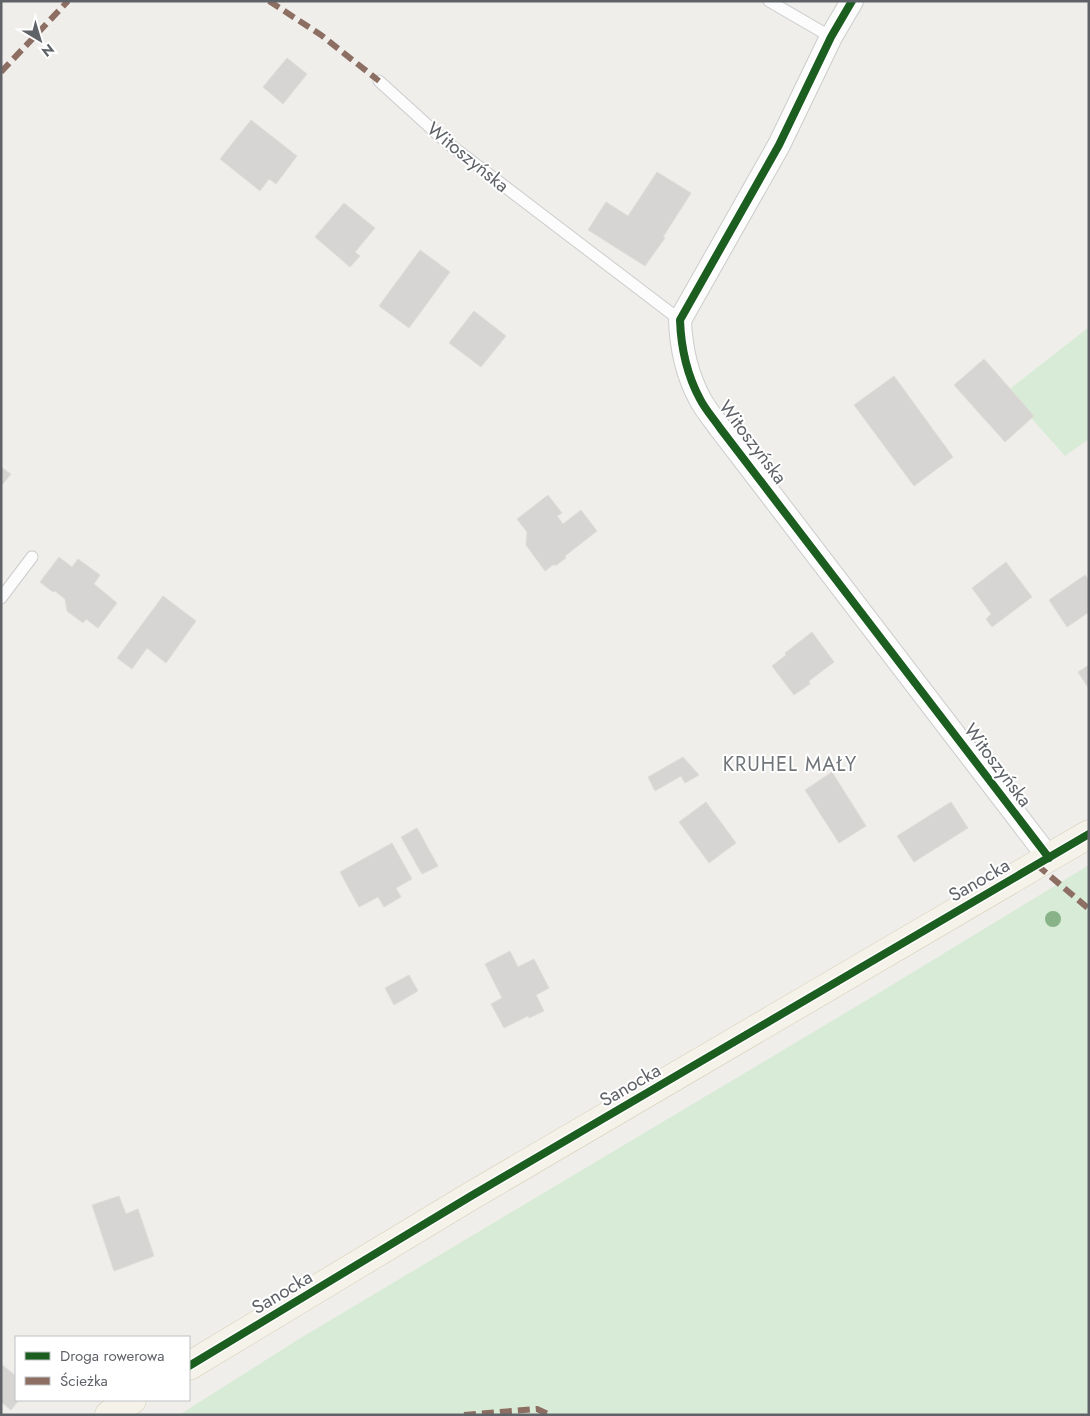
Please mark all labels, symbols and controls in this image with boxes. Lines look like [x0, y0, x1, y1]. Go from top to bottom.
north arrow [15, 15, 65, 65]
text: N [37, 39, 59, 62]
street label: Witoszyńska [421, 115, 515, 199]
street label: Witoszyńska [712, 394, 794, 490]
street label: Witoszyńska [957, 717, 1039, 813]
district label: KRUHEL MAŁY [723, 750, 857, 779]
street label: Sanocka [943, 852, 1015, 908]
street label: Sanocka [594, 1057, 666, 1113]
street label: Sanocka [247, 1263, 317, 1321]
legend [15, 1336, 190, 1401]
text: Droga rowerowa [60, 1345, 164, 1367]
text: Ścieżka [60, 1370, 108, 1392]

